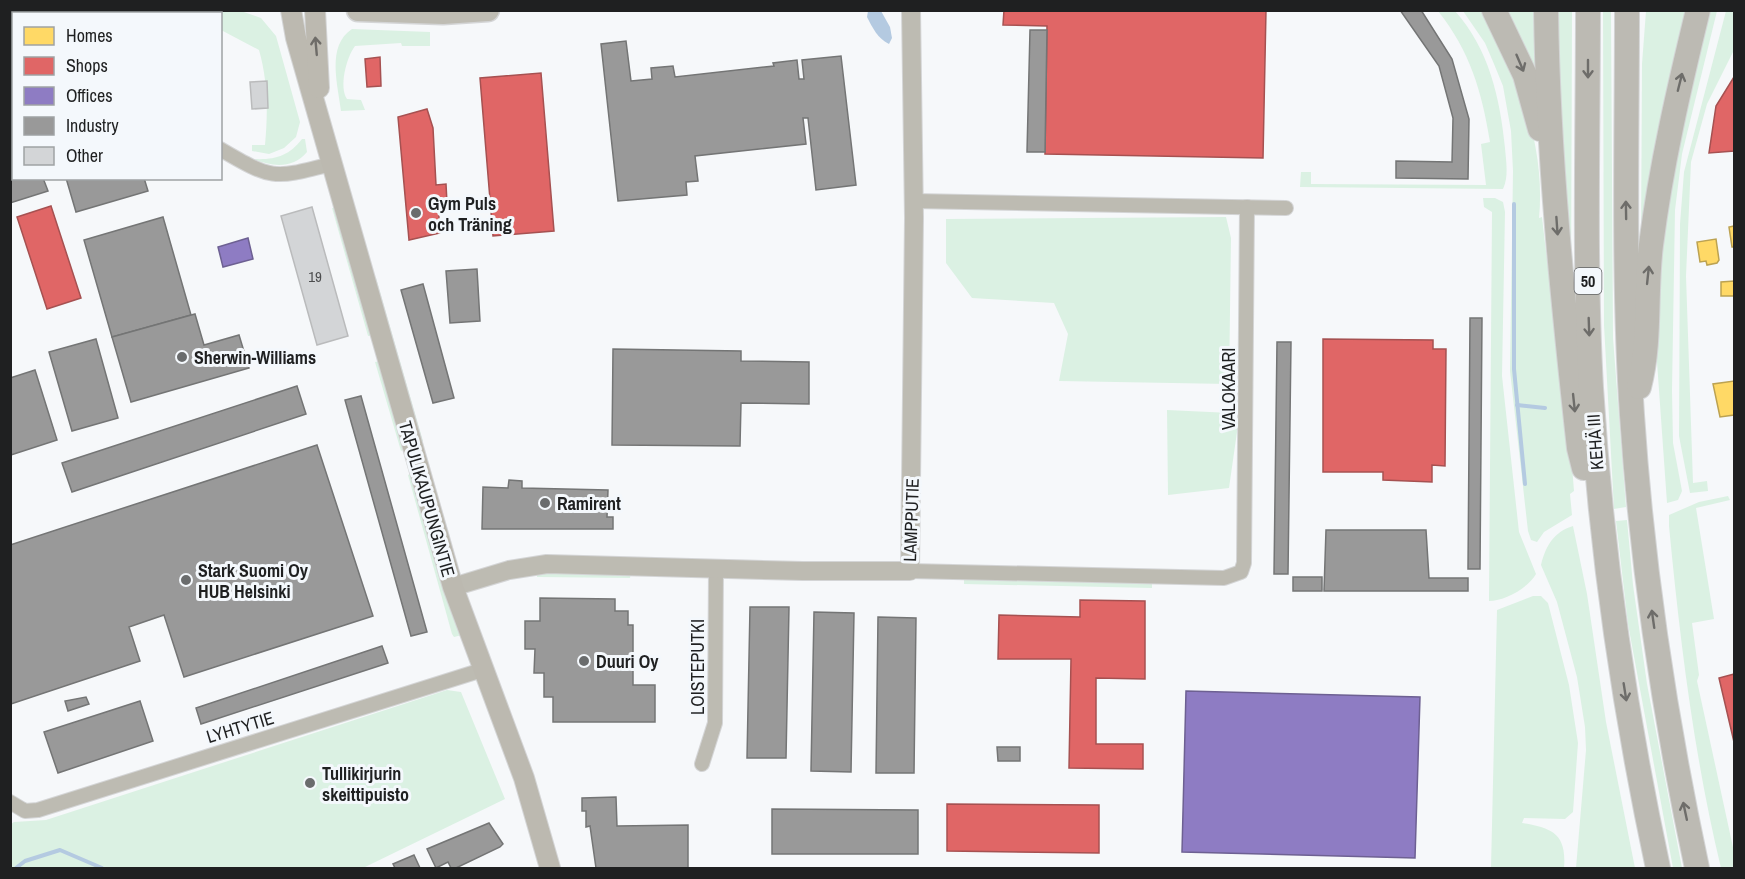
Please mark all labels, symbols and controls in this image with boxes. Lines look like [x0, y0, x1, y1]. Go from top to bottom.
legend [12, 12, 222, 180]
text: Homes [66, 23, 113, 48]
one-way arrow [310, 36, 321, 56]
text: Shops [66, 53, 108, 78]
one-way arrow [1515, 53, 1526, 72]
one-way arrow [1582, 58, 1594, 78]
one-way arrow [1675, 73, 1687, 92]
text: Offices [66, 83, 113, 108]
text: Industry [66, 113, 119, 138]
text: Other [66, 143, 103, 168]
place label: Gym Puls och Träning [428, 191, 512, 237]
one-way arrow [1621, 200, 1632, 220]
marker: Gym Puls och Träning [409, 206, 423, 220]
one-way arrow [1551, 216, 1562, 236]
one-way arrow [1643, 265, 1654, 285]
house number: 19 [308, 266, 322, 287]
road number: 50 [1574, 268, 1602, 294]
one-way arrow [1583, 316, 1594, 336]
place label: Sherwin-Williams [194, 345, 316, 370]
street label: VALOKAARI [1216, 348, 1241, 430]
marker: Sherwin-Williams [175, 350, 189, 364]
one-way arrow [1569, 392, 1580, 412]
street label: KEHÄ III [1581, 413, 1609, 471]
street label: TAPULIKAUPUNGINTIE [393, 418, 461, 580]
street label: LAMPPUTIE [897, 478, 925, 562]
place label: Ramirent [557, 491, 621, 516]
marker: Ramirent [538, 496, 552, 510]
place label: Stark Suomi Oy HUB Helsinki [198, 558, 309, 604]
marker: Stark Suomi Oy HUB Helsinki [179, 573, 193, 587]
one-way arrow [1647, 610, 1658, 629]
street label: LOISTEPUTKI [685, 619, 710, 715]
place label: Duuri Oy [596, 649, 659, 674]
marker: Duuri Oy [577, 654, 591, 668]
one-way arrow [1619, 682, 1630, 701]
street label: LYHTYTIE [203, 705, 277, 749]
place label: Tullikirjurin skeittipuisto [322, 761, 409, 807]
marker: Tullikirjurin skeittipuisto [303, 776, 317, 790]
one-way arrow [1679, 802, 1690, 822]

